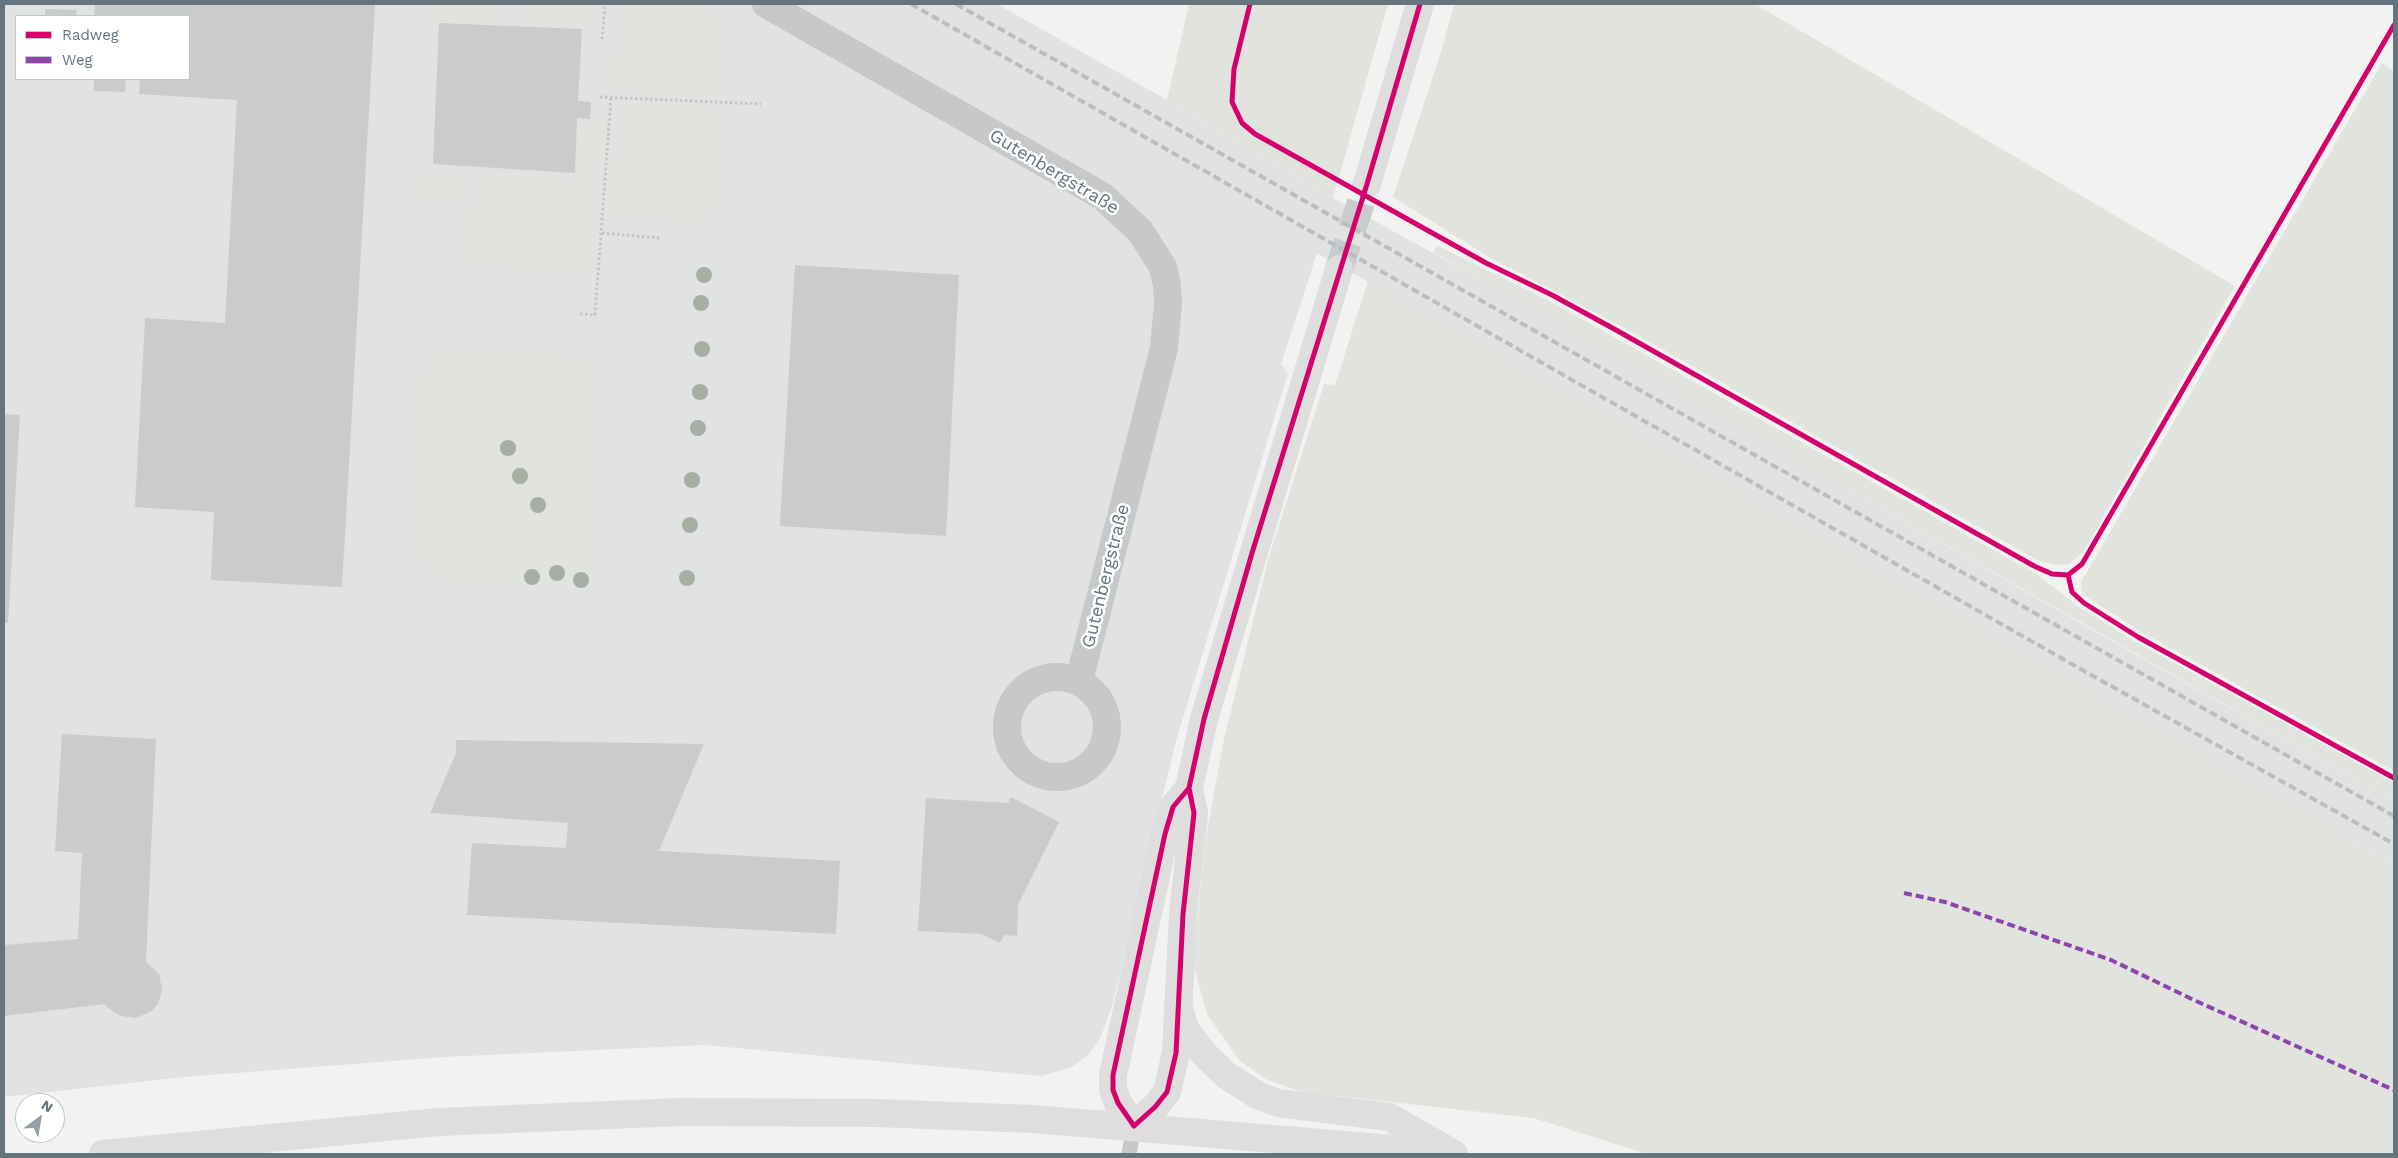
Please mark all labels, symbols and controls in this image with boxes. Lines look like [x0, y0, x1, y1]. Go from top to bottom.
legend [15, 15, 190, 80]
text: Radweg [62, 26, 119, 44]
text: Weg [62, 51, 93, 69]
street label: Gutenbergstraße [985, 125, 1123, 219]
street label: Gutenbergstraße [1078, 502, 1134, 650]
north arrow [15, 1093, 65, 1143]
text: N [39, 1097, 56, 1116]

